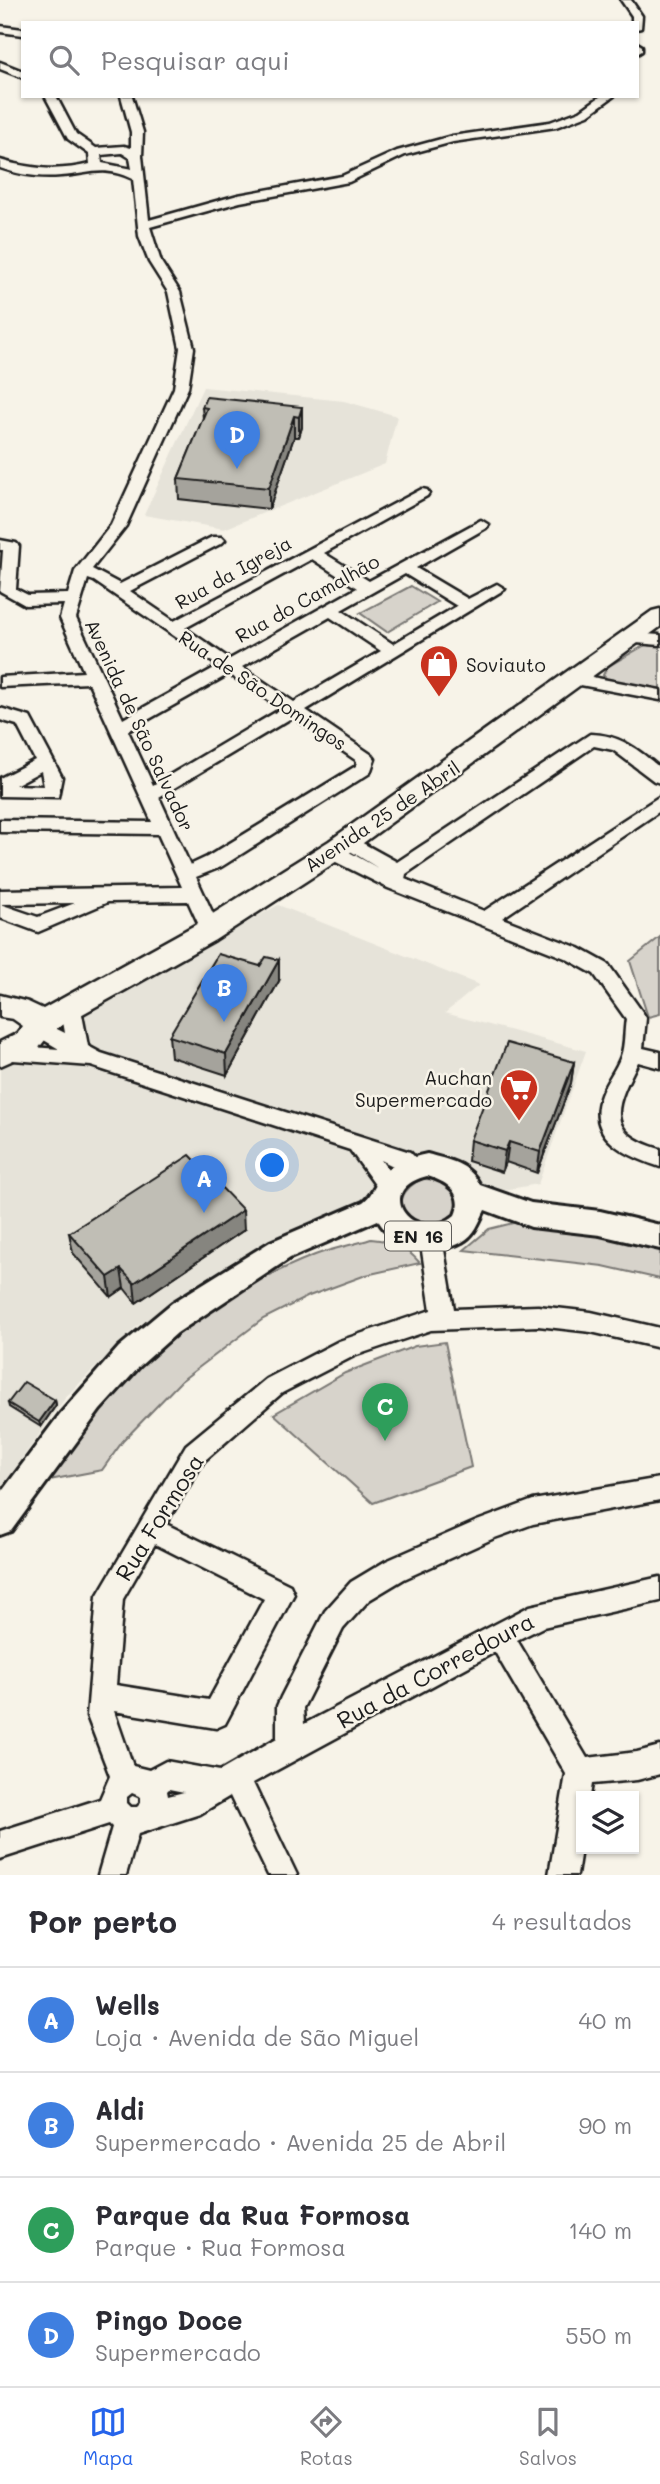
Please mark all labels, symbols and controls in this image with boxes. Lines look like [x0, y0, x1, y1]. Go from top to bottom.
search box [21, 21, 639, 98]
icon: search [45, 41, 83, 79]
text: Pesquisar aqui [101, 43, 290, 77]
pin: D [214, 411, 260, 469]
street label: Rua da Igreja [170, 530, 296, 614]
street label: Rua do Camalhão [231, 548, 383, 648]
street label: Avenida de São Salvador [80, 615, 200, 835]
street label: Rua de São Domingos [174, 624, 352, 756]
shop icon: Soviauto [418, 643, 460, 698]
place label: Soviauto [466, 652, 546, 677]
street label: Avenida 25 de Abril [299, 755, 465, 877]
pin: B [201, 964, 247, 1022]
place label: Auchan Supermercado [355, 1065, 492, 1112]
supermarket icon: Auchan Supermercado [498, 1067, 540, 1122]
your location [255, 1148, 289, 1182]
pin: A [181, 1155, 227, 1213]
road number: EN 16 [385, 1222, 451, 1251]
pin: C [362, 1383, 408, 1441]
street label: Rua Formosa [108, 1448, 210, 1586]
street label: Rua da Corredoura [331, 1605, 539, 1735]
map controls [576, 1791, 639, 1854]
button: layers [576, 1791, 639, 1854]
text: Por perto [28, 1901, 177, 1941]
text: 4 resultados [492, 1906, 632, 1936]
text: Wells [95, 1988, 160, 2022]
text: A [43, 2005, 59, 2035]
text: 40 m [579, 2005, 632, 2035]
text: Loja · Avenida de São Miguel [95, 2022, 419, 2052]
text: Aldi [95, 2093, 145, 2127]
text: B [43, 2110, 59, 2140]
text: 90 m [579, 2110, 632, 2140]
text: Supermercado · Avenida 25 de Abril [95, 2127, 506, 2157]
text: Parque da Rua Formosa [95, 2198, 410, 2232]
text: C [42, 2215, 60, 2245]
text: 140 m [568, 2215, 632, 2245]
text: Parque · Rua Formosa [95, 2232, 346, 2262]
text: Pingo Doce [95, 2303, 243, 2337]
text: D [43, 2320, 59, 2350]
text: 550 m [565, 2320, 632, 2350]
text: Supermercado [95, 2337, 261, 2367]
tab: Mapa [83, 2403, 134, 2470]
tab: Rotas [300, 2403, 353, 2470]
tab: Salvos [519, 2403, 577, 2470]

